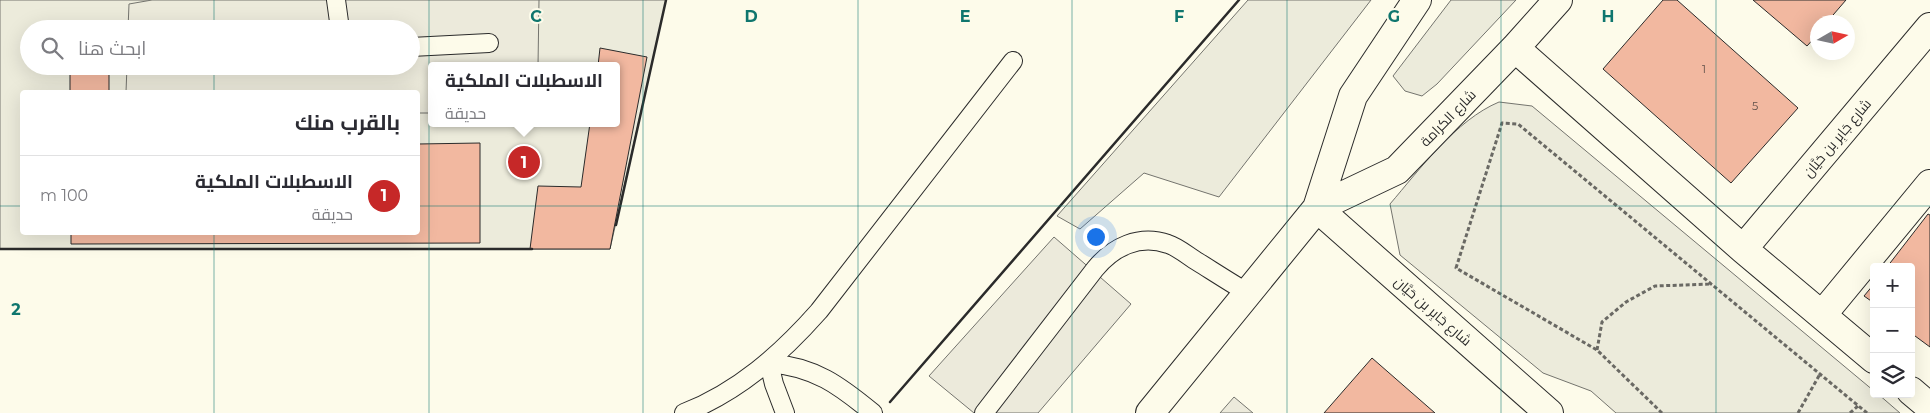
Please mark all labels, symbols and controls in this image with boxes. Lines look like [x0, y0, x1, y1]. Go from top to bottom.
text: C [530, 7, 542, 26]
text: D [744, 7, 758, 26]
text: E [960, 7, 970, 26]
text: F [1174, 7, 1184, 26]
text: G [1388, 7, 1400, 26]
text: H [1602, 7, 1614, 26]
north arrow [1810, 15, 1855, 60]
search box [20, 20, 420, 75]
icon: search [38, 34, 66, 62]
text: ابحث هنا [78, 37, 146, 60]
popup [428, 62, 620, 127]
house number: 1 [1702, 62, 1706, 76]
text: الاسطبلات الملكية [445, 69, 603, 92]
street label: شارع الكرامة [1416, 86, 1480, 150]
street label: شارع جَابِر بن حَيَّان [1799, 95, 1875, 181]
house number: 5 [1752, 99, 1758, 113]
text: حديقة [445, 104, 486, 123]
text: بالقرب منك [295, 110, 400, 135]
pin: 1 [508, 143, 540, 181]
text: الاسطبلات الملكية [195, 170, 353, 193]
text: 100 m [40, 186, 88, 205]
text: 1 [381, 186, 387, 205]
text: حديقة [312, 205, 353, 224]
your location [1083, 224, 1109, 250]
map controls [1870, 263, 1915, 398]
button: + [1870, 263, 1915, 308]
street label: شارع جَابِر بن حَيَّان [1391, 272, 1475, 350]
text: 2 [11, 300, 21, 319]
button: − [1870, 308, 1915, 353]
button: layers [1870, 353, 1915, 398]

